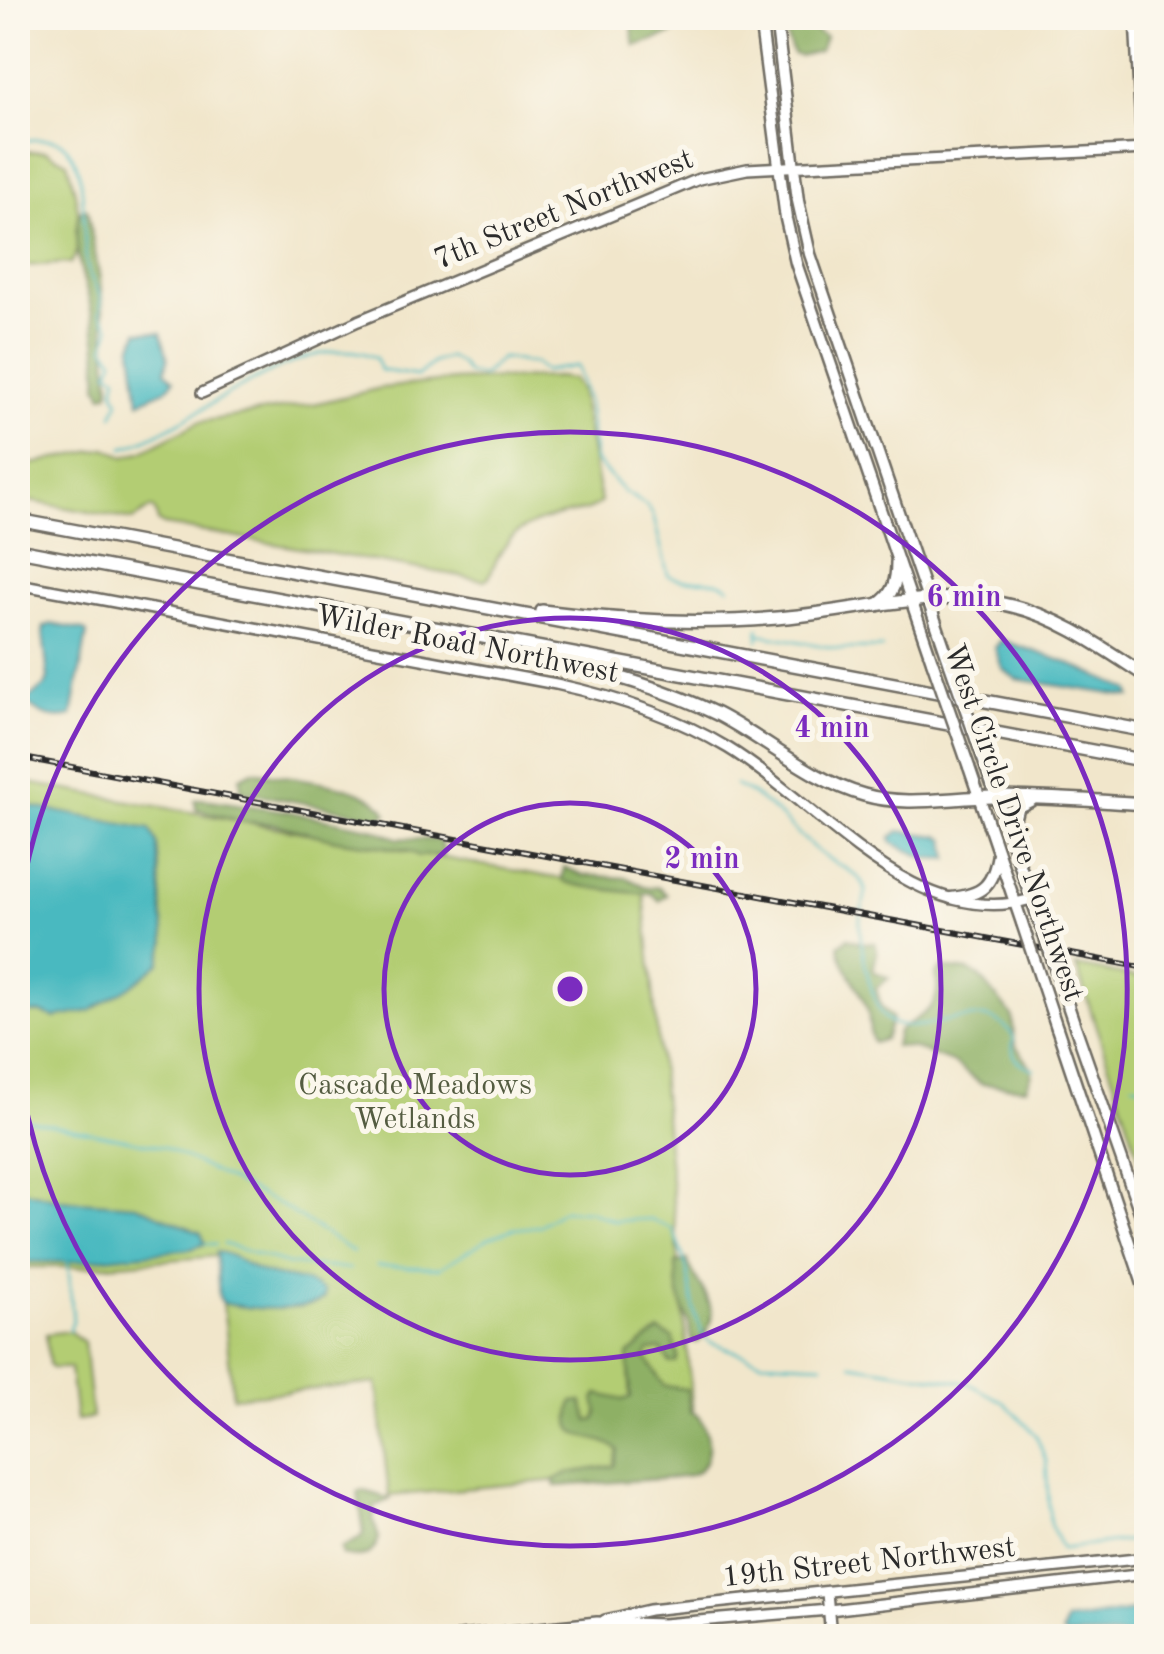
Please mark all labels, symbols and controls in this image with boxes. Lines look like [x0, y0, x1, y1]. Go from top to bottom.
street label: 7th Street Northwest [430, 144, 698, 276]
text: 6 min [926, 583, 1002, 613]
street label: Wilder Road Northwest [313, 601, 621, 689]
street label: West Circle Drive Northwest [938, 641, 1088, 1005]
text: 4 min [794, 714, 870, 744]
text: 2 min [664, 845, 740, 875]
centre of rings [552, 971, 588, 1007]
park label: Cascade Meadows Wetlands [298, 1071, 532, 1135]
street label: 19th Street Northwest [721, 1533, 1017, 1593]

